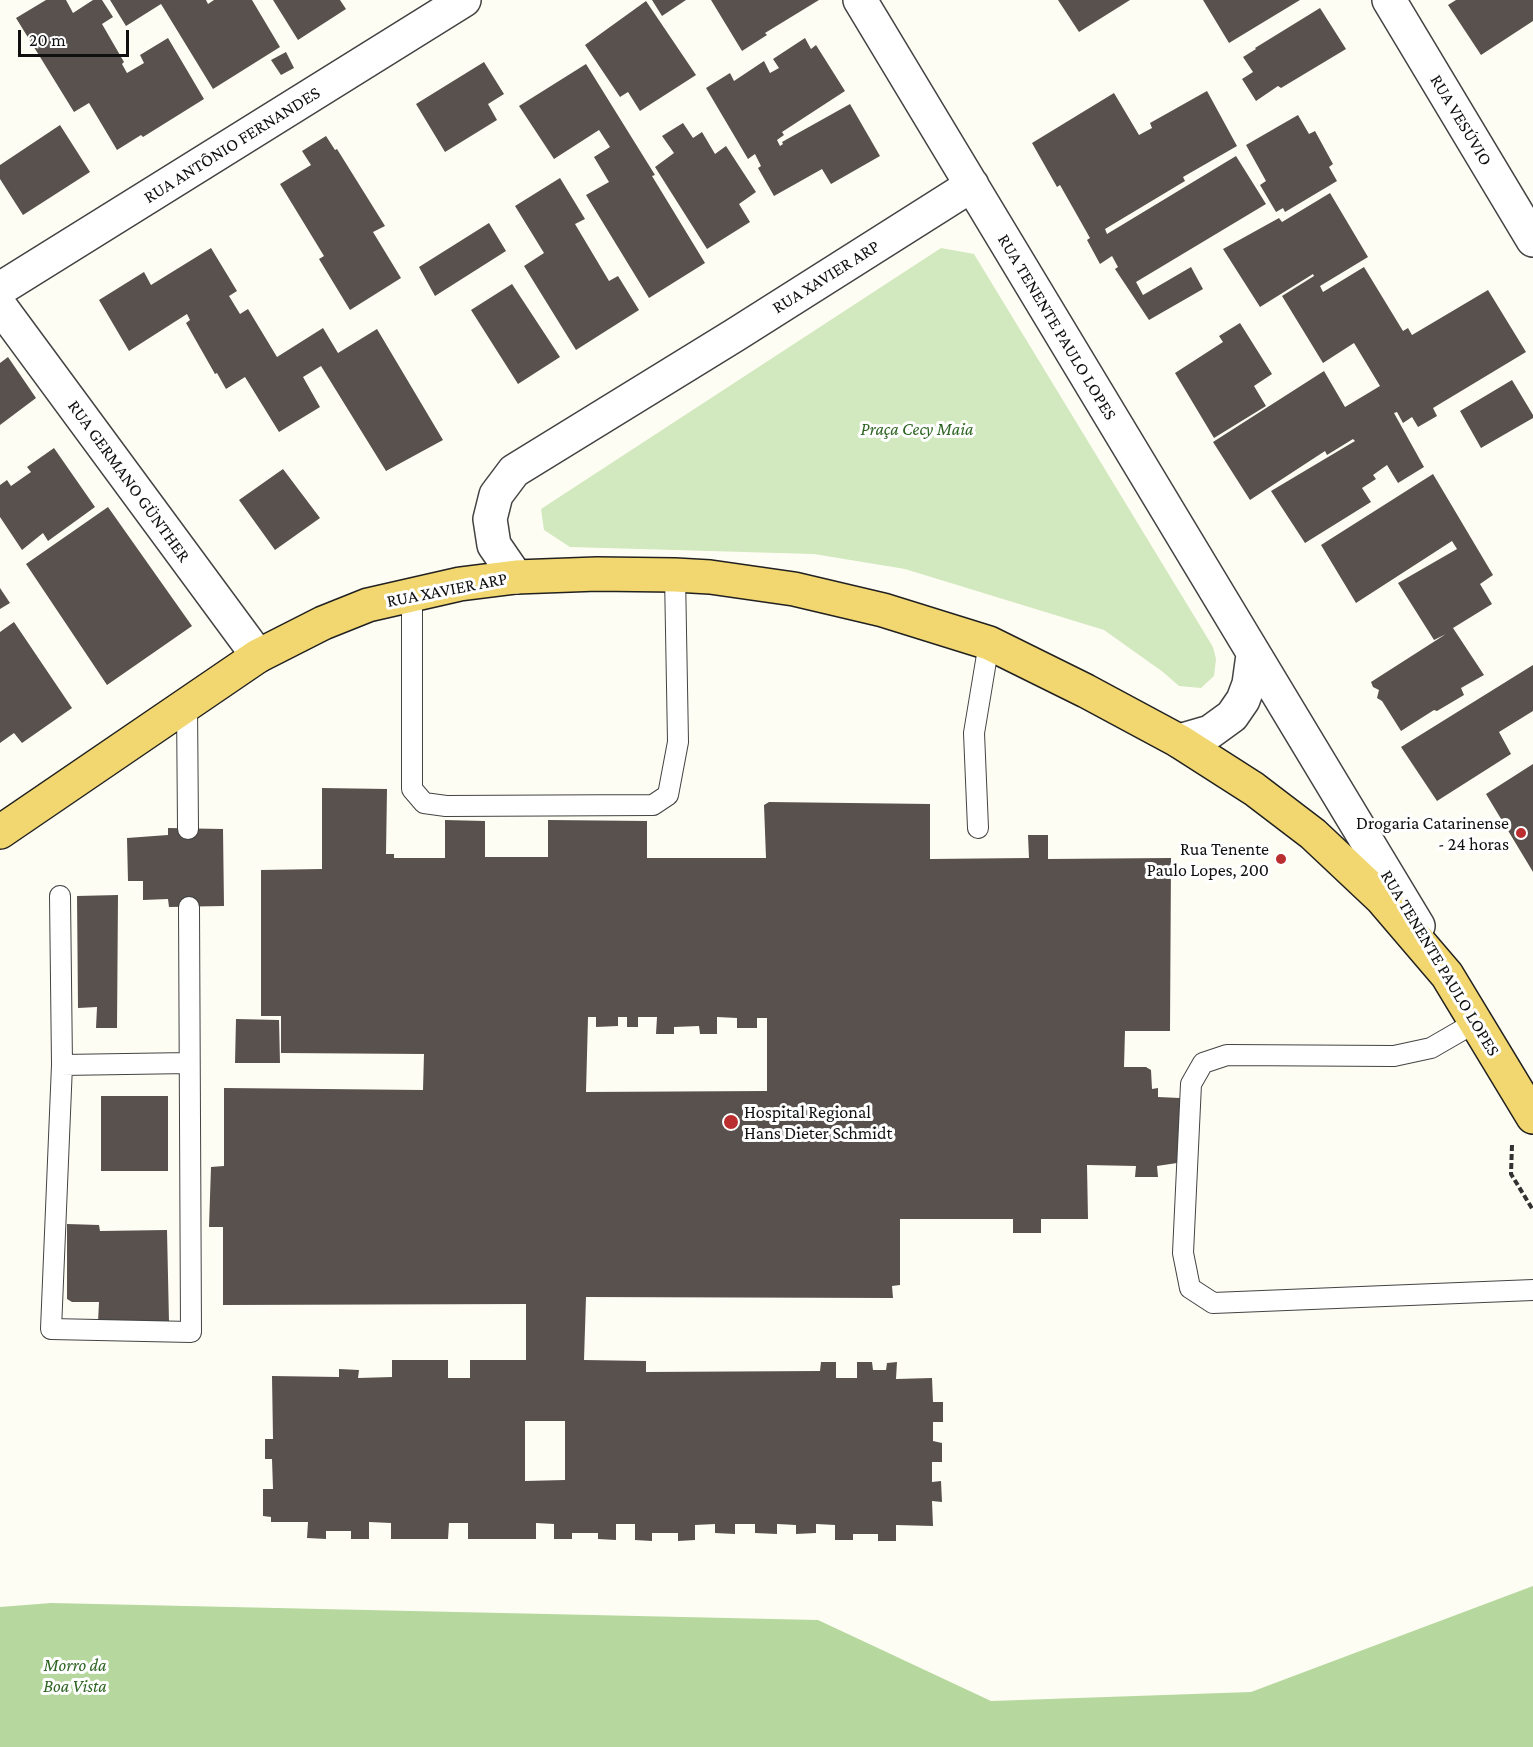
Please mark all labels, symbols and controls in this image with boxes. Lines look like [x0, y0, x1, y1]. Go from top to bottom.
scale bar [21, 18, 132, 56]
text: 20 m [29, 30, 66, 50]
street label: RUA VESÚVIO [1425, 70, 1497, 170]
street label: RUA ANTÔNIO FERNANDES [140, 82, 324, 208]
street label: RUA TENENTE PAULO LOPES [993, 230, 1121, 424]
street label: RUA XAVIER ARP [768, 235, 884, 319]
street label: RUA GERMANO GÜNTHER [63, 396, 195, 566]
park label: Praça Cecy Maia [860, 418, 974, 440]
street label: RUA XAVIER ARP [385, 568, 509, 612]
place label: Drogaria Catarinense - 24 horas [1356, 812, 1509, 854]
marker: Drogaria Catarinense - 24 horas [1514, 826, 1528, 840]
place label: Rua Tenente Paulo Lopes, 200 [1147, 838, 1269, 880]
marker: Rua Tenente Paulo Lopes, 200 [1274, 852, 1288, 866]
street label: RUA TENENTE PAULO LOPES [1376, 866, 1504, 1060]
place label: Hospital Regional Hans Dieter Schmidt [744, 1101, 892, 1144]
marker: Hospital Regional Hans Dieter Schmidt [722, 1113, 740, 1131]
park label: Morro da Boa Vista [43, 1654, 107, 1696]

